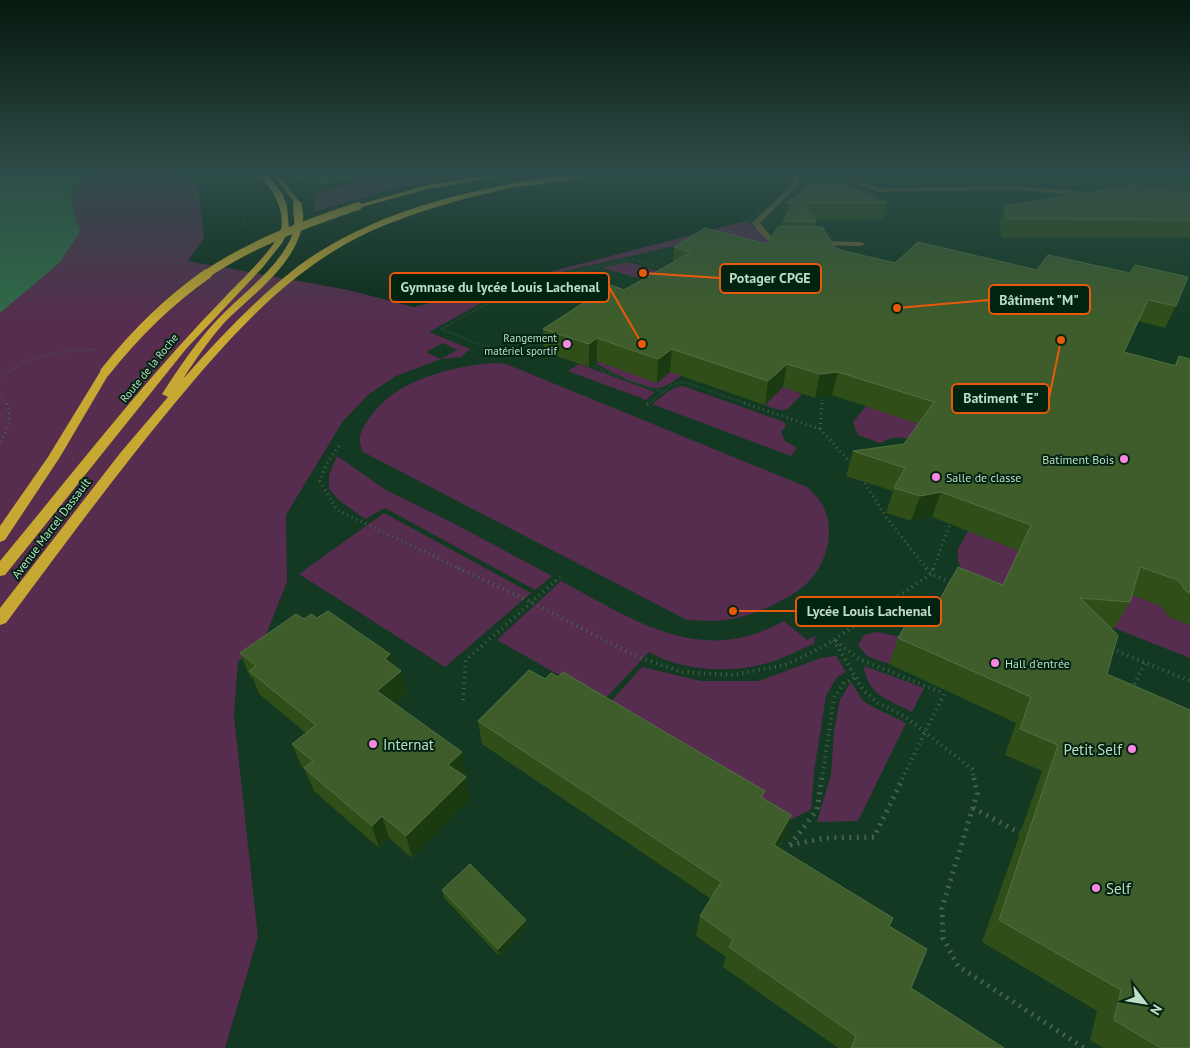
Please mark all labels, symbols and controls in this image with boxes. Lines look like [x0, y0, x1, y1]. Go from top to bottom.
callout: Potager CPGE [720, 264, 821, 293]
text: Potager CPGE [729, 269, 811, 287]
callout: Gymnase du lycée Louis Lachenal [390, 273, 609, 302]
text: Gymnase du lycée Louis Lachenal [400, 278, 600, 296]
callout: Bâtiment "M" [989, 285, 1090, 314]
text: Bâtiment "M" [999, 291, 1079, 309]
street label: Route de la Roche [117, 330, 181, 405]
place label: Rangement matériel sportif [484, 331, 557, 358]
marker: Rangement matériel sportif [561, 338, 573, 350]
callout: Batiment "E" [952, 384, 1049, 413]
text: Batiment "E" [963, 389, 1039, 407]
place label: Batiment Bois [1042, 452, 1114, 467]
marker: Batiment Bois [1118, 453, 1130, 465]
place label: Salle de classe [946, 470, 1021, 485]
marker: Salle de classe [930, 471, 942, 483]
street label: Avenue Marcel Dassault [8, 475, 94, 581]
callout: Lycée Louis Lachenal [796, 597, 941, 626]
text: Lycée Louis Lachenal [807, 602, 932, 620]
place label: Hall d'entrée [1005, 656, 1070, 671]
marker: Hall d'entrée [989, 657, 1001, 669]
place label: Internat [383, 735, 434, 754]
marker: Internat [367, 738, 379, 750]
place label: Petit Self [1064, 740, 1123, 759]
marker: Petit Self [1126, 743, 1138, 755]
place label: Self [1106, 879, 1132, 898]
marker: Self [1090, 882, 1102, 894]
north arrow [1120, 978, 1170, 1028]
text: N [1146, 1001, 1166, 1018]

